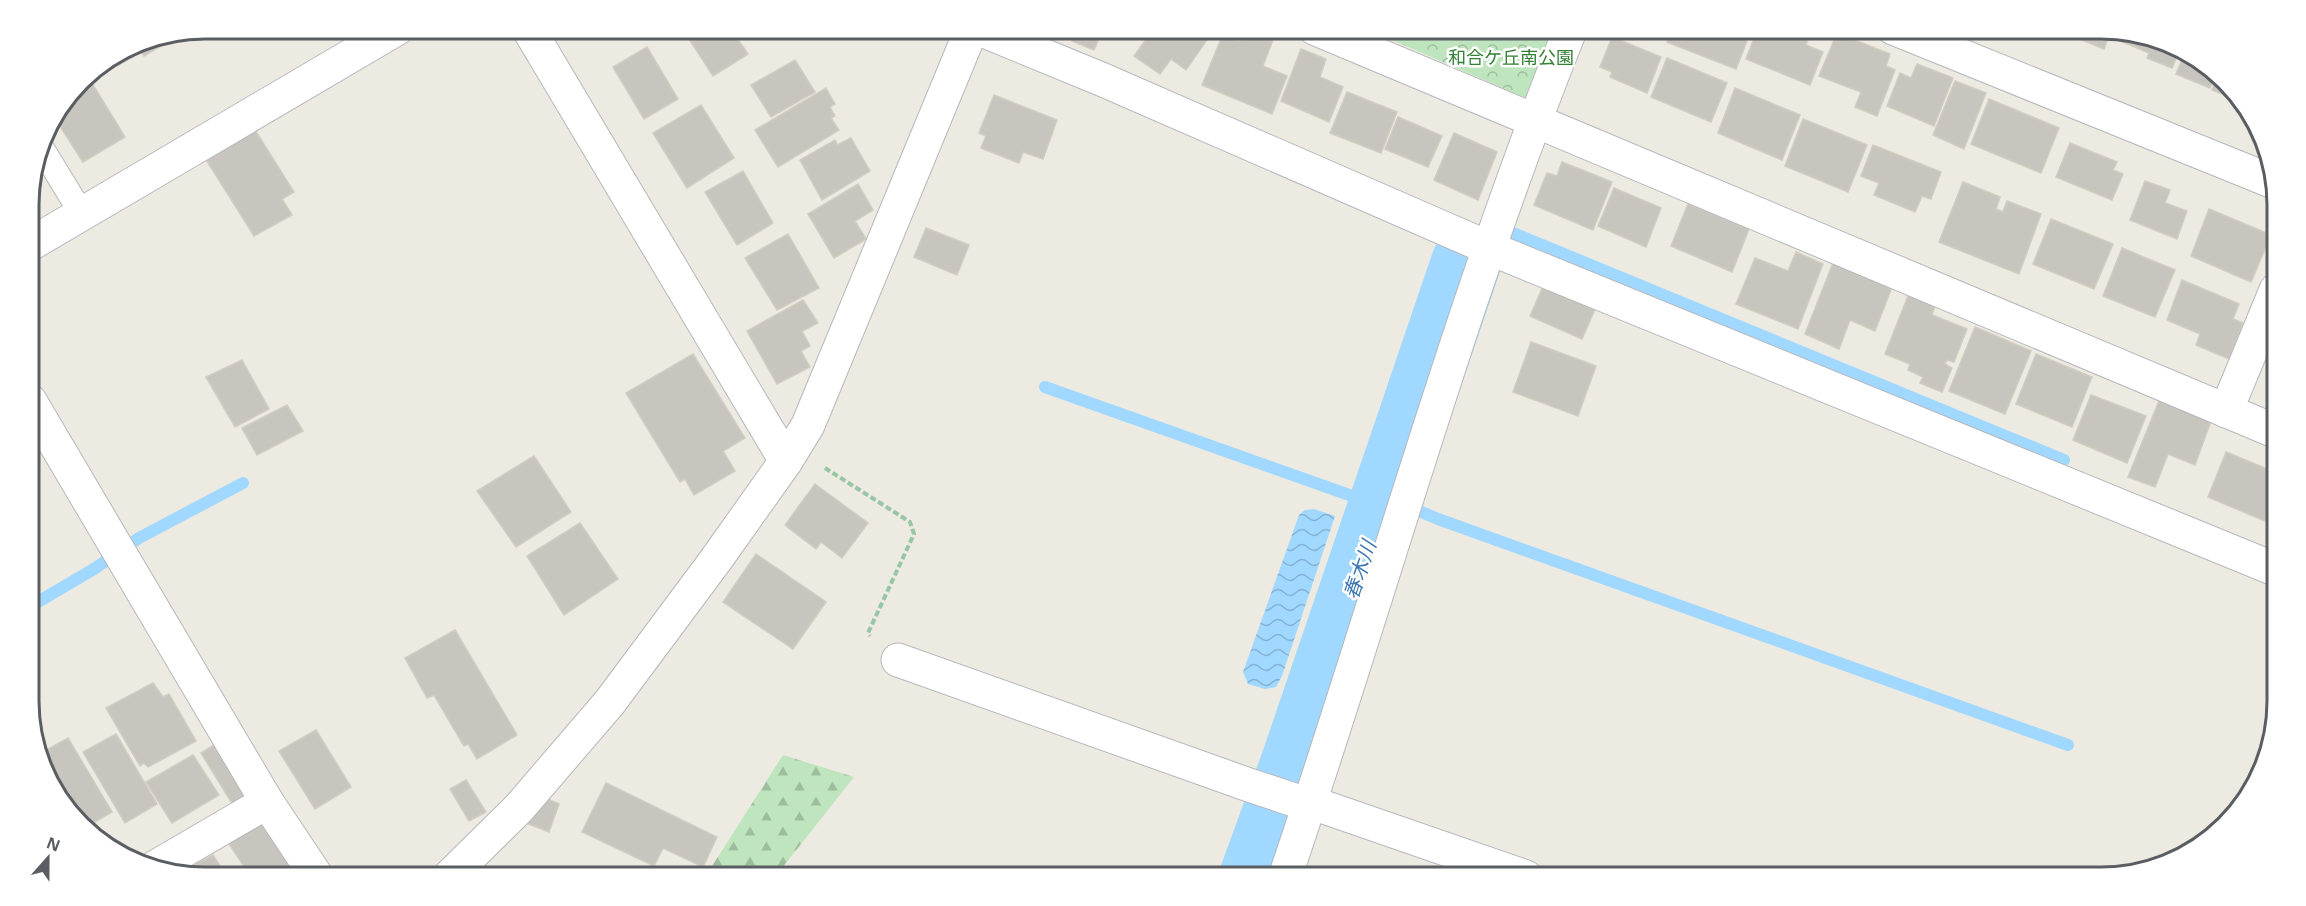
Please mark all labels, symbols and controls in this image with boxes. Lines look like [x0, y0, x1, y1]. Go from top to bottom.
park label: 和合ケ丘南公園 [1448, 45, 1574, 69]
water label: 春木川 [1337, 535, 1383, 603]
north arrow [18, 828, 78, 888]
text: N [43, 831, 63, 857]

